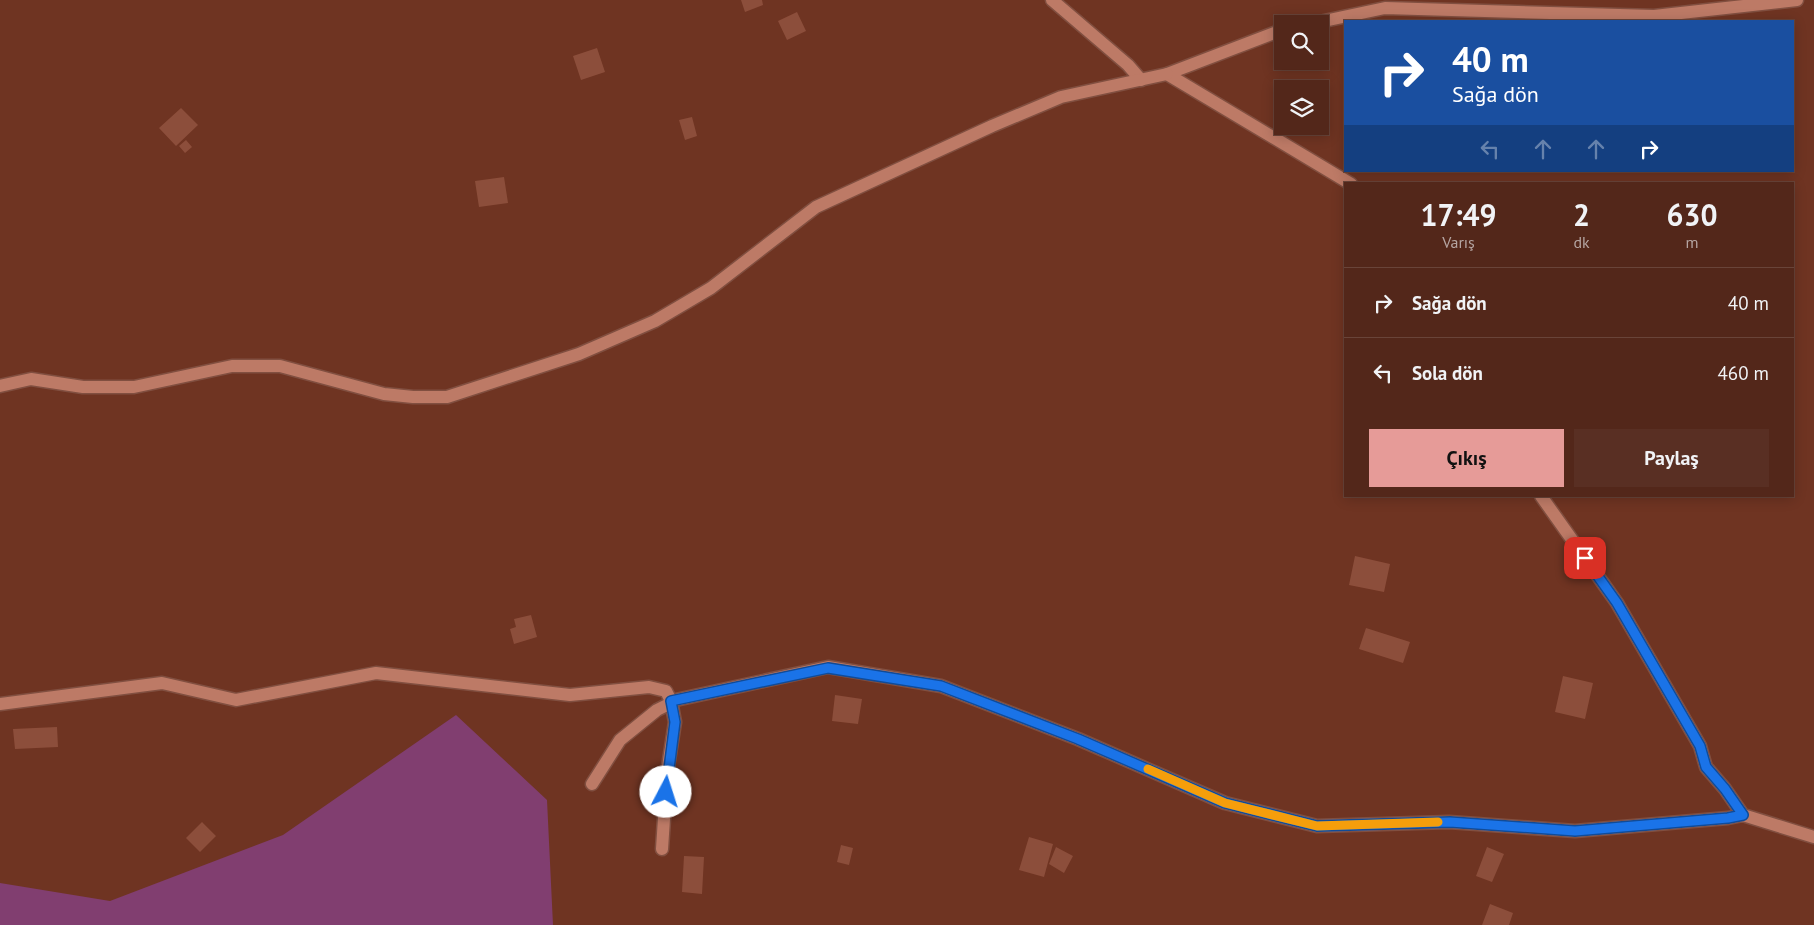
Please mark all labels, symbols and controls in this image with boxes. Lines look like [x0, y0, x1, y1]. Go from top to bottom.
map controls [1274, 15, 1329, 135]
button: search [1274, 15, 1329, 70]
text: 40 m [1452, 36, 1529, 82]
icon: right [1369, 40, 1434, 105]
button: layers [1274, 80, 1329, 135]
text: Sağa dön [1452, 80, 1539, 108]
icon: left [1476, 135, 1504, 163]
icon: ahead [1529, 135, 1557, 163]
icon: ahead [1582, 135, 1610, 163]
icon: right [1635, 135, 1663, 163]
text: 17:49 [1420, 195, 1497, 234]
text: 2 [1573, 195, 1590, 234]
text: 630 [1667, 195, 1718, 234]
text: Varış [1442, 232, 1475, 252]
text: dk [1573, 232, 1590, 252]
text: m [1686, 232, 1699, 252]
icon: right [1369, 289, 1397, 317]
text: Sağa dön [1412, 291, 1487, 315]
text: 40 m [1728, 291, 1769, 315]
icon: left [1369, 359, 1397, 387]
text: Sola dön [1412, 361, 1483, 385]
text: 460 m [1717, 361, 1769, 385]
button: Çıkış [1369, 429, 1564, 487]
button: Paylaş [1574, 429, 1769, 487]
pin [1564, 537, 1606, 579]
icon: arrive [1571, 544, 1599, 572]
position arrow [639, 765, 691, 817]

